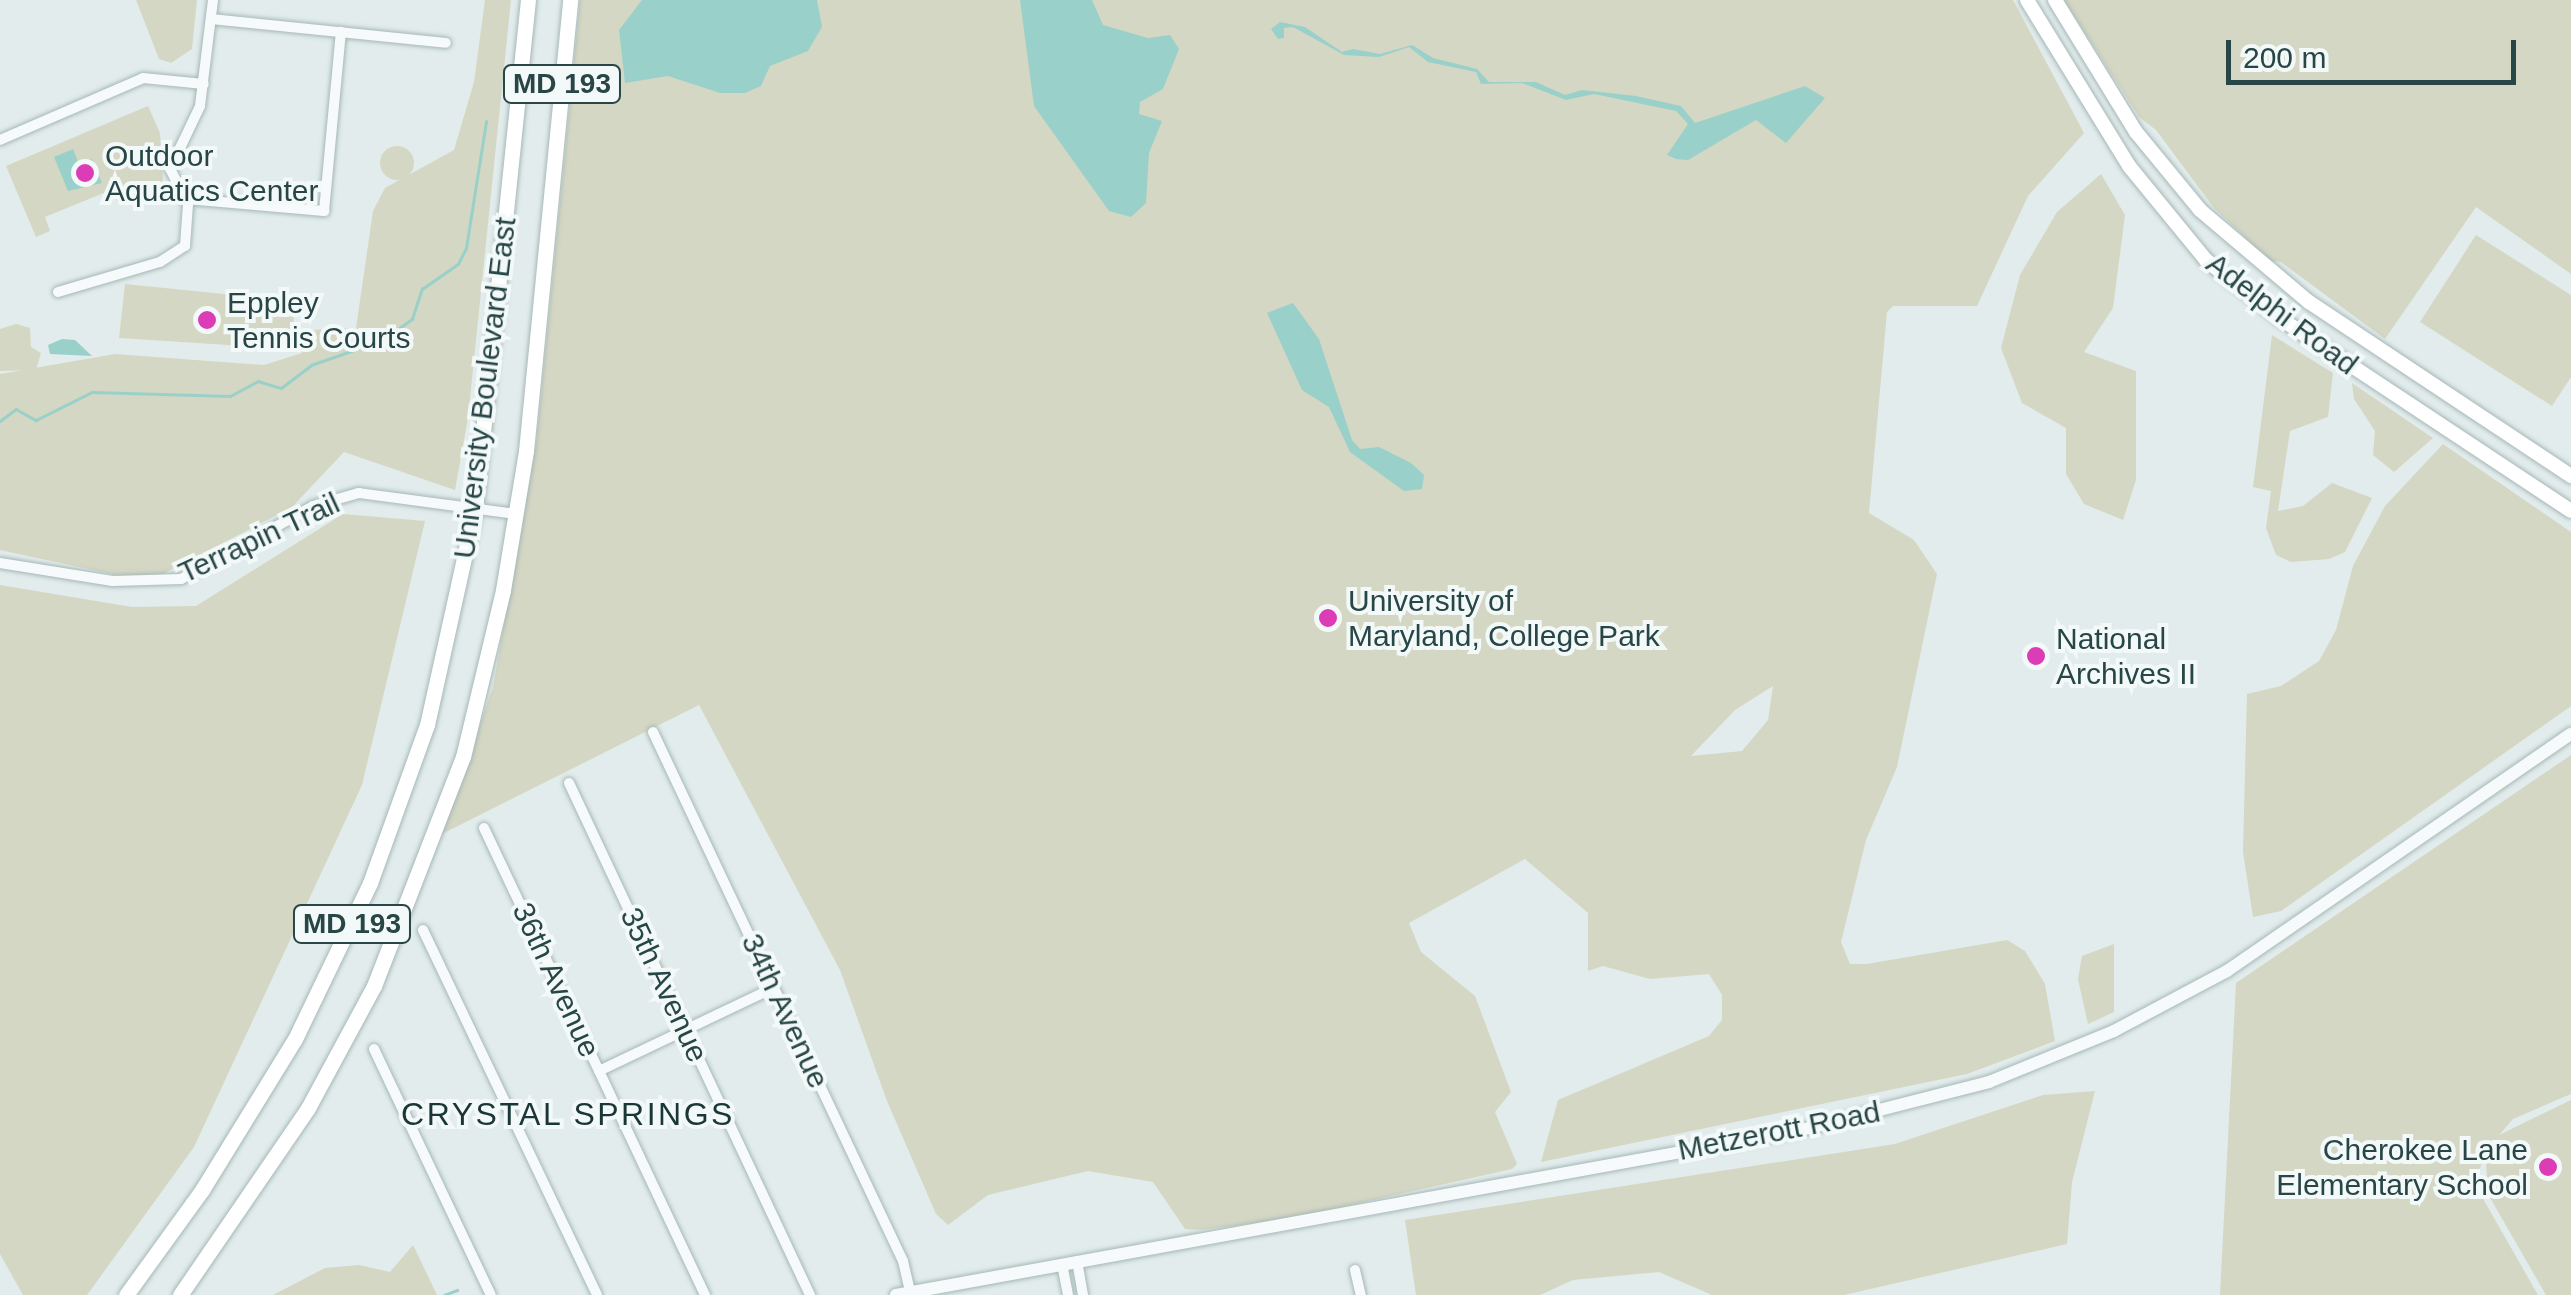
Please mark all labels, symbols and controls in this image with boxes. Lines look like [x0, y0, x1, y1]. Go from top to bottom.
scale bar [2231, 20, 2521, 82]
text: 200 m [2243, 41, 2326, 74]
road number: MD 193 [502, 61, 622, 107]
place label: Outdoor Aquatics Center [105, 138, 318, 208]
marker: Outdoor Aquatics Center [74, 162, 96, 184]
street label: University Boulevard East [446, 215, 524, 561]
street label: Adelphi Road [2199, 245, 2365, 383]
place label: Eppley Tennis Courts [227, 285, 410, 356]
marker: Eppley Tennis Courts [196, 309, 218, 331]
street label: Terrapin Trail [173, 485, 345, 591]
place label: University of Maryland, College Park [1348, 583, 1660, 654]
marker: University of Maryland, College Park [1317, 607, 1339, 629]
place label: National Archives II [2056, 621, 2196, 692]
marker: National Archives II [2025, 645, 2047, 667]
street label: 36th Avenue [504, 896, 608, 1064]
road number: MD 193 [292, 901, 412, 947]
street label: 35th Avenue [612, 901, 716, 1069]
street label: 34th Avenue [733, 927, 837, 1095]
street label: Metzerott Road [1675, 1094, 1883, 1168]
district label: CRYSTAL SPRINGS [400, 1095, 736, 1133]
place label: Cherokee Lane Elementary School [2276, 1132, 2528, 1202]
marker: Cherokee Lane Elementary School [2537, 1156, 2559, 1178]

